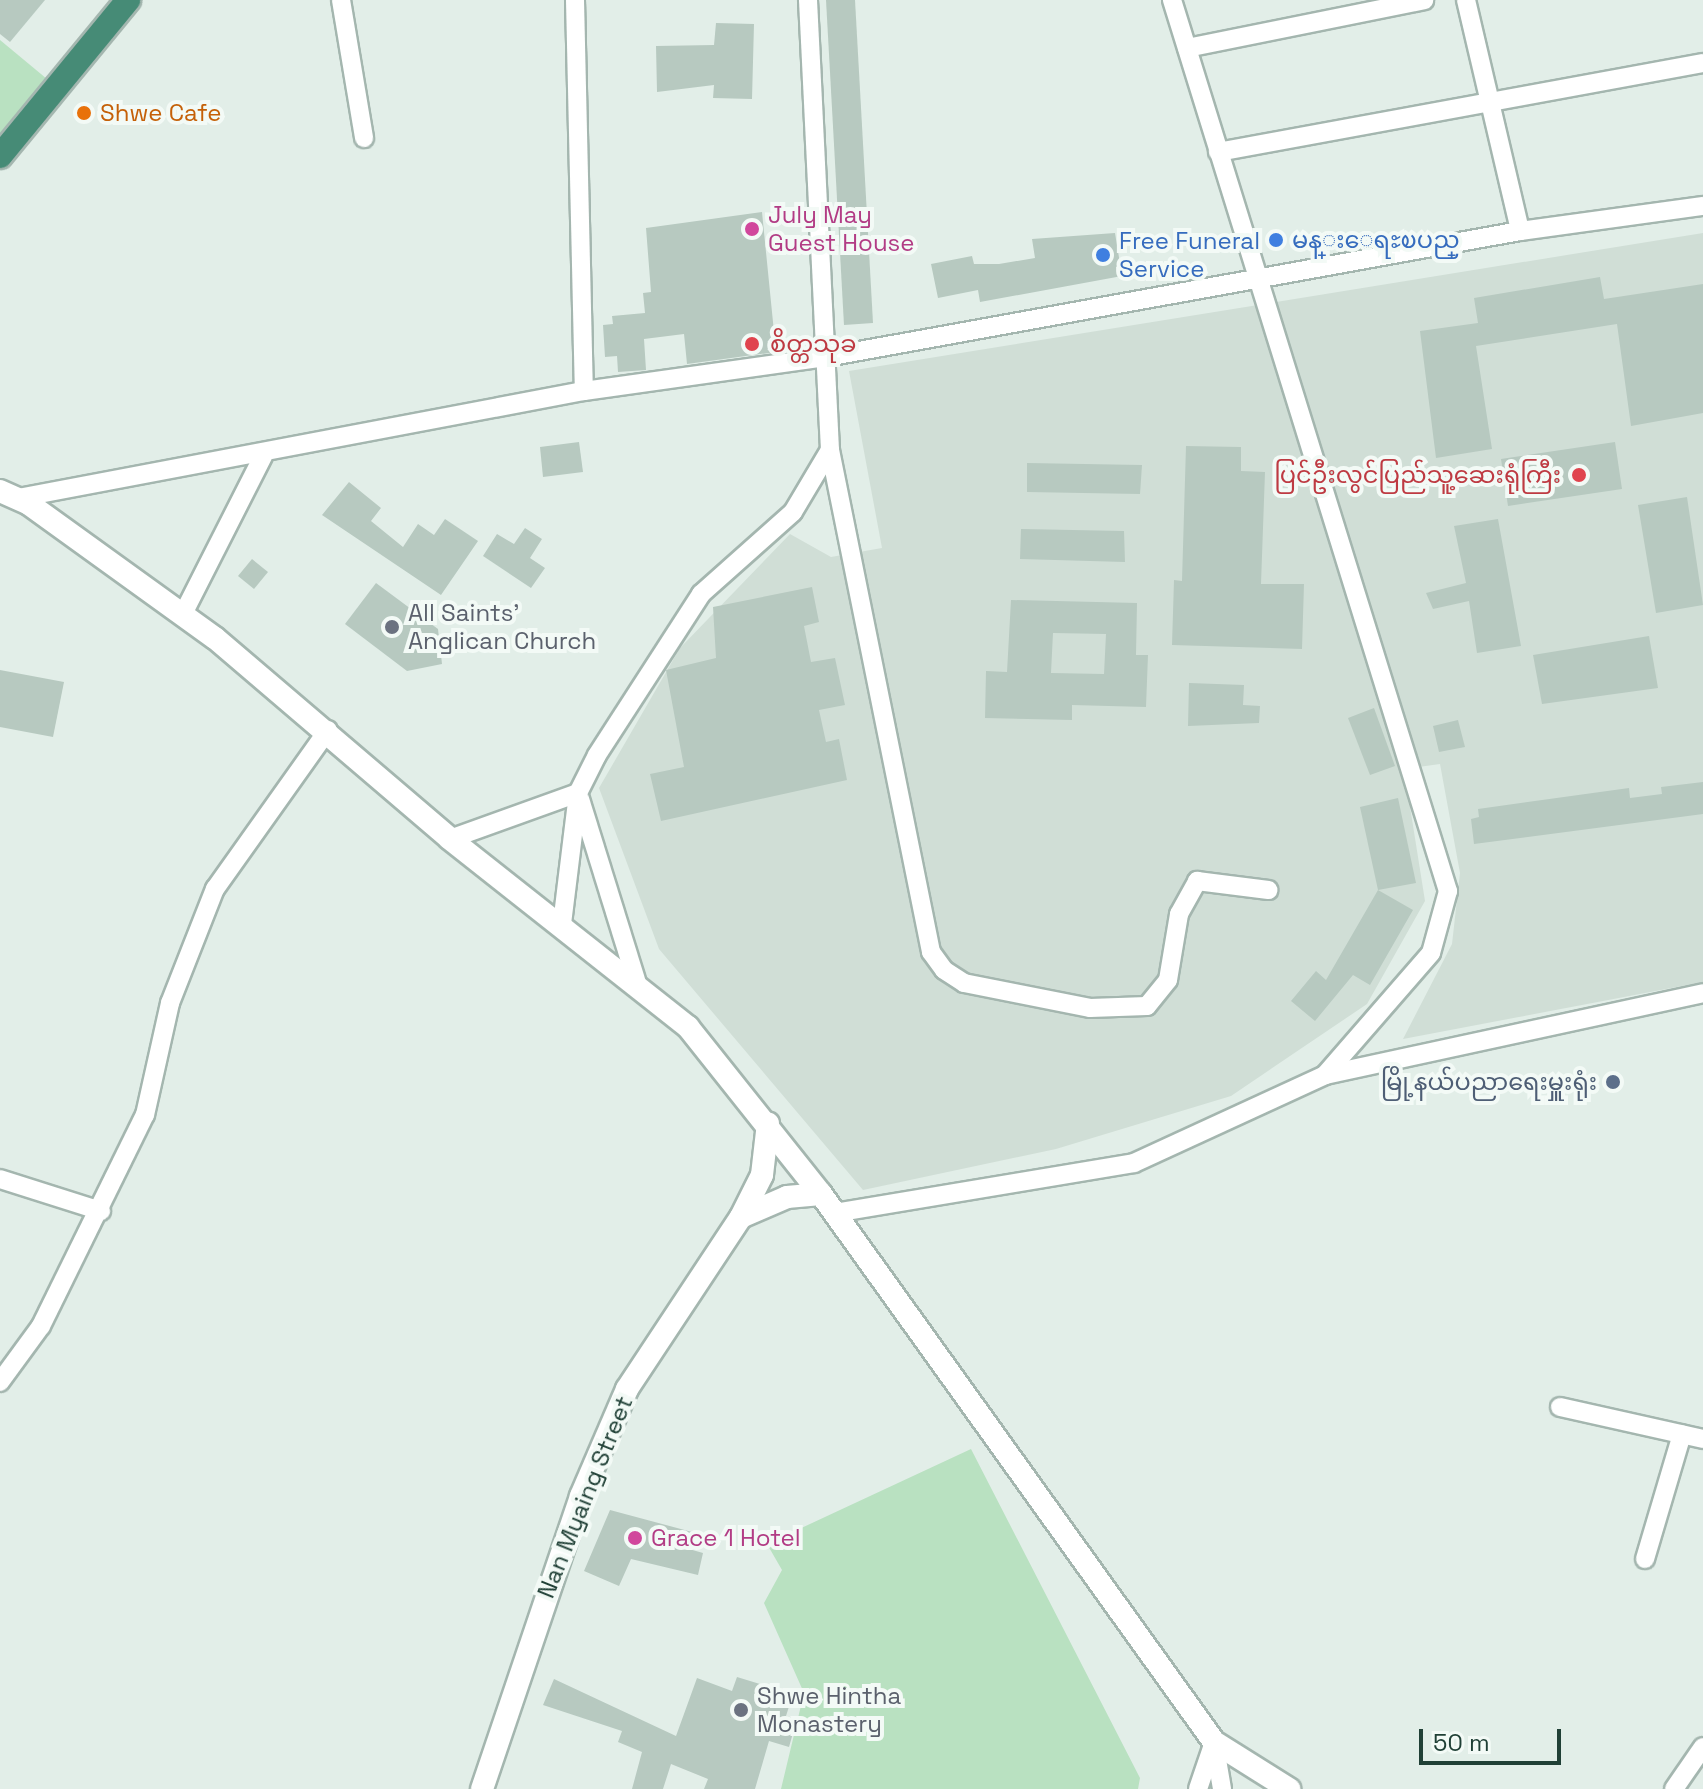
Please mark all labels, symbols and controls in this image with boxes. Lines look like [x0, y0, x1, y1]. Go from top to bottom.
place label: Shwe Cafe [100, 99, 221, 127]
marker: Shwe Cafe [75, 104, 93, 122]
place label: July May Guest House [768, 201, 914, 257]
marker: July May Guest House [743, 220, 761, 238]
place label: မန္းေရႊၿပည္ [1292, 226, 1460, 254]
place label: Free Funeral Service [1119, 227, 1260, 283]
marker: မန္းေရႊၿပည္ [1267, 231, 1285, 249]
marker: Free Funeral Service [1094, 246, 1112, 264]
place label: စိတ္တသုခ [770, 330, 856, 358]
marker: စိတ္တသုခ [741, 333, 763, 355]
place label: ပြင်ဦးလွင်ပြည်သူ့ဆေးရုံကြီး [1274, 461, 1561, 489]
marker: ပြင်ဦးလွင်ပြည်သူ့ဆေးရုံကြီး [1568, 464, 1590, 486]
place label: All Saints' Anglican Church [408, 599, 596, 655]
marker: All Saints' Anglican Church [383, 618, 401, 636]
place label: မြို့နယ်ပညာရေးမှူးရုံး [1381, 1068, 1597, 1096]
marker: မြို့နယ်ပညာရေးမှူးရုံး [1604, 1073, 1622, 1091]
street label: Nan Myaing Street [531, 1392, 639, 1602]
place label: Grace 1 Hotel [651, 1524, 801, 1552]
marker: Grace 1 Hotel [626, 1529, 644, 1547]
place label: Shwe Hintha Monastery [757, 1682, 901, 1738]
marker: Shwe Hintha Monastery [732, 1701, 750, 1719]
scale bar [1423, 1713, 1565, 1763]
text: 50 m [1433, 1727, 1490, 1758]

